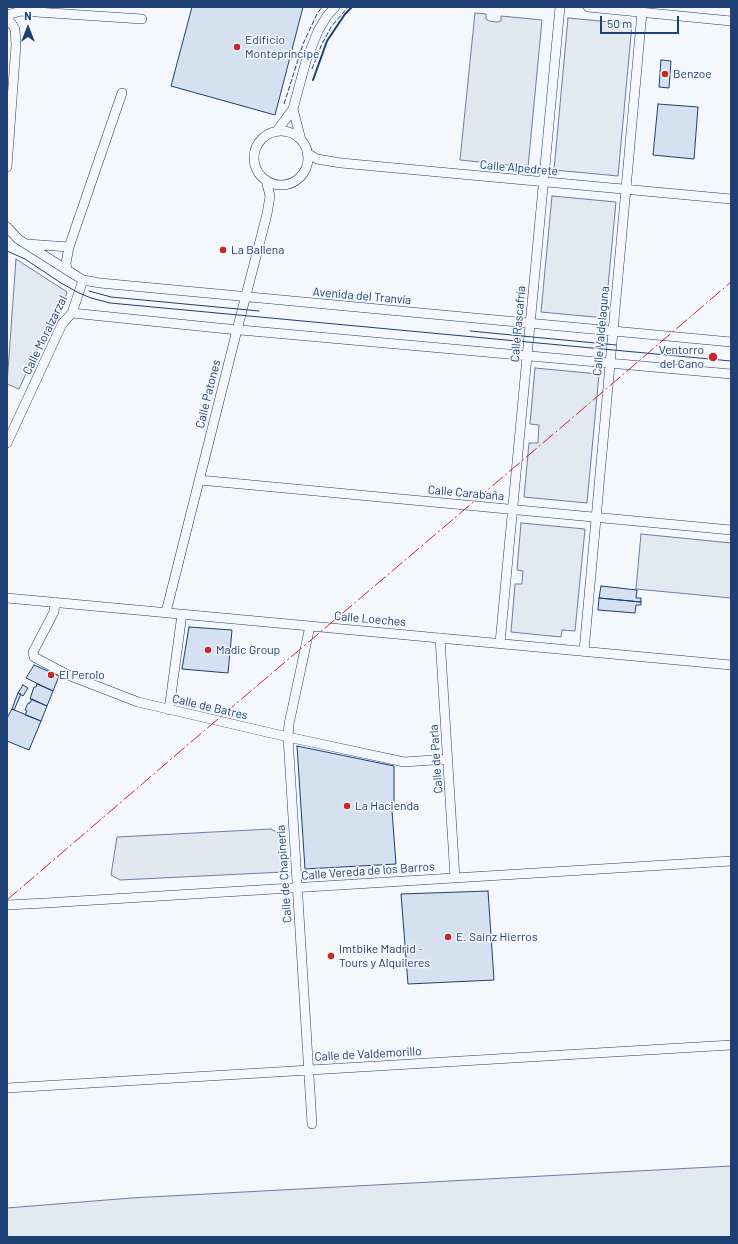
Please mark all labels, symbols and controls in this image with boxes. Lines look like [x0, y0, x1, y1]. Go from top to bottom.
north arrow [8, 8, 48, 48]
scale bar [602, 8, 681, 34]
text: N [24, 9, 32, 22]
text: 50 m [607, 16, 632, 30]
place label: Edificio Montepríncipe [245, 33, 319, 61]
marker: Edificio Montepríncipe [232, 42, 242, 52]
place label: Benzoe [673, 67, 712, 81]
marker: Benzoe [660, 69, 670, 79]
street label: Calle Alpedrete [479, 157, 559, 179]
place label: La Ballena [231, 243, 284, 257]
marker: La Ballena [218, 245, 228, 255]
street label: Avenida del Tranvía [312, 285, 412, 307]
street label: Calle Rascafría [507, 285, 529, 363]
street label: Calle Valdelaguna [590, 285, 612, 377]
street label: Calle Moralzarzal [20, 293, 70, 377]
place label: Ventorro del Cano [659, 343, 704, 371]
marker: Ventorro del Cano [707, 351, 719, 363]
street label: Calle Patones [193, 358, 223, 430]
street label: Calle Carabaña [427, 482, 505, 504]
street label: Calle Loeches [333, 609, 407, 629]
place label: Madic Group [216, 643, 280, 657]
marker: Madic Group [203, 645, 213, 655]
place label: El Perolo [59, 668, 105, 682]
marker: El Perolo [46, 670, 56, 680]
street label: Calle de Batres [171, 691, 249, 723]
street label: Calle de Parla [426, 724, 446, 794]
place label: La Hacienda [355, 799, 419, 813]
marker: La Hacienda [342, 801, 352, 811]
street label: Calle de Chapinería [273, 824, 295, 924]
street label: Calle Vereda de los Barros [301, 859, 435, 883]
place label: E. Sainz Hierros [456, 930, 538, 944]
marker: E. Sainz Hierros [443, 932, 453, 942]
place label: Imtbike Madrid - Tours y Alquileres [339, 942, 430, 970]
marker: Imtbike Madrid - Tours y Alquileres [326, 951, 336, 961]
street label: Calle de Valdemorillo [314, 1044, 422, 1064]

